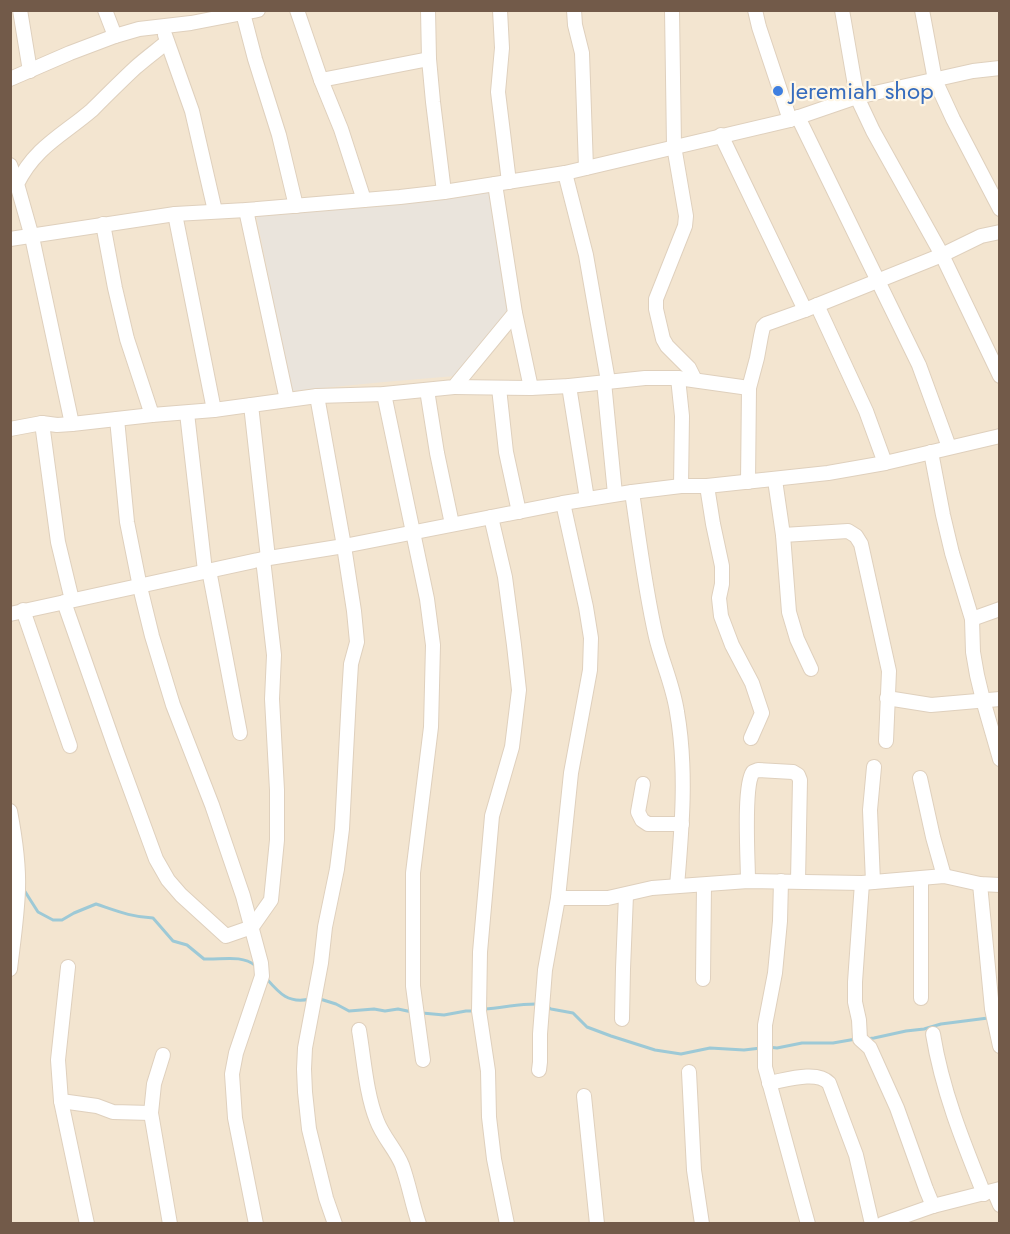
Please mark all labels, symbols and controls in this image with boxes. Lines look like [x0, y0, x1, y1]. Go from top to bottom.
place label: Jeremiah shop [787, 73, 934, 108]
marker: Jeremiah shop [771, 84, 785, 98]

